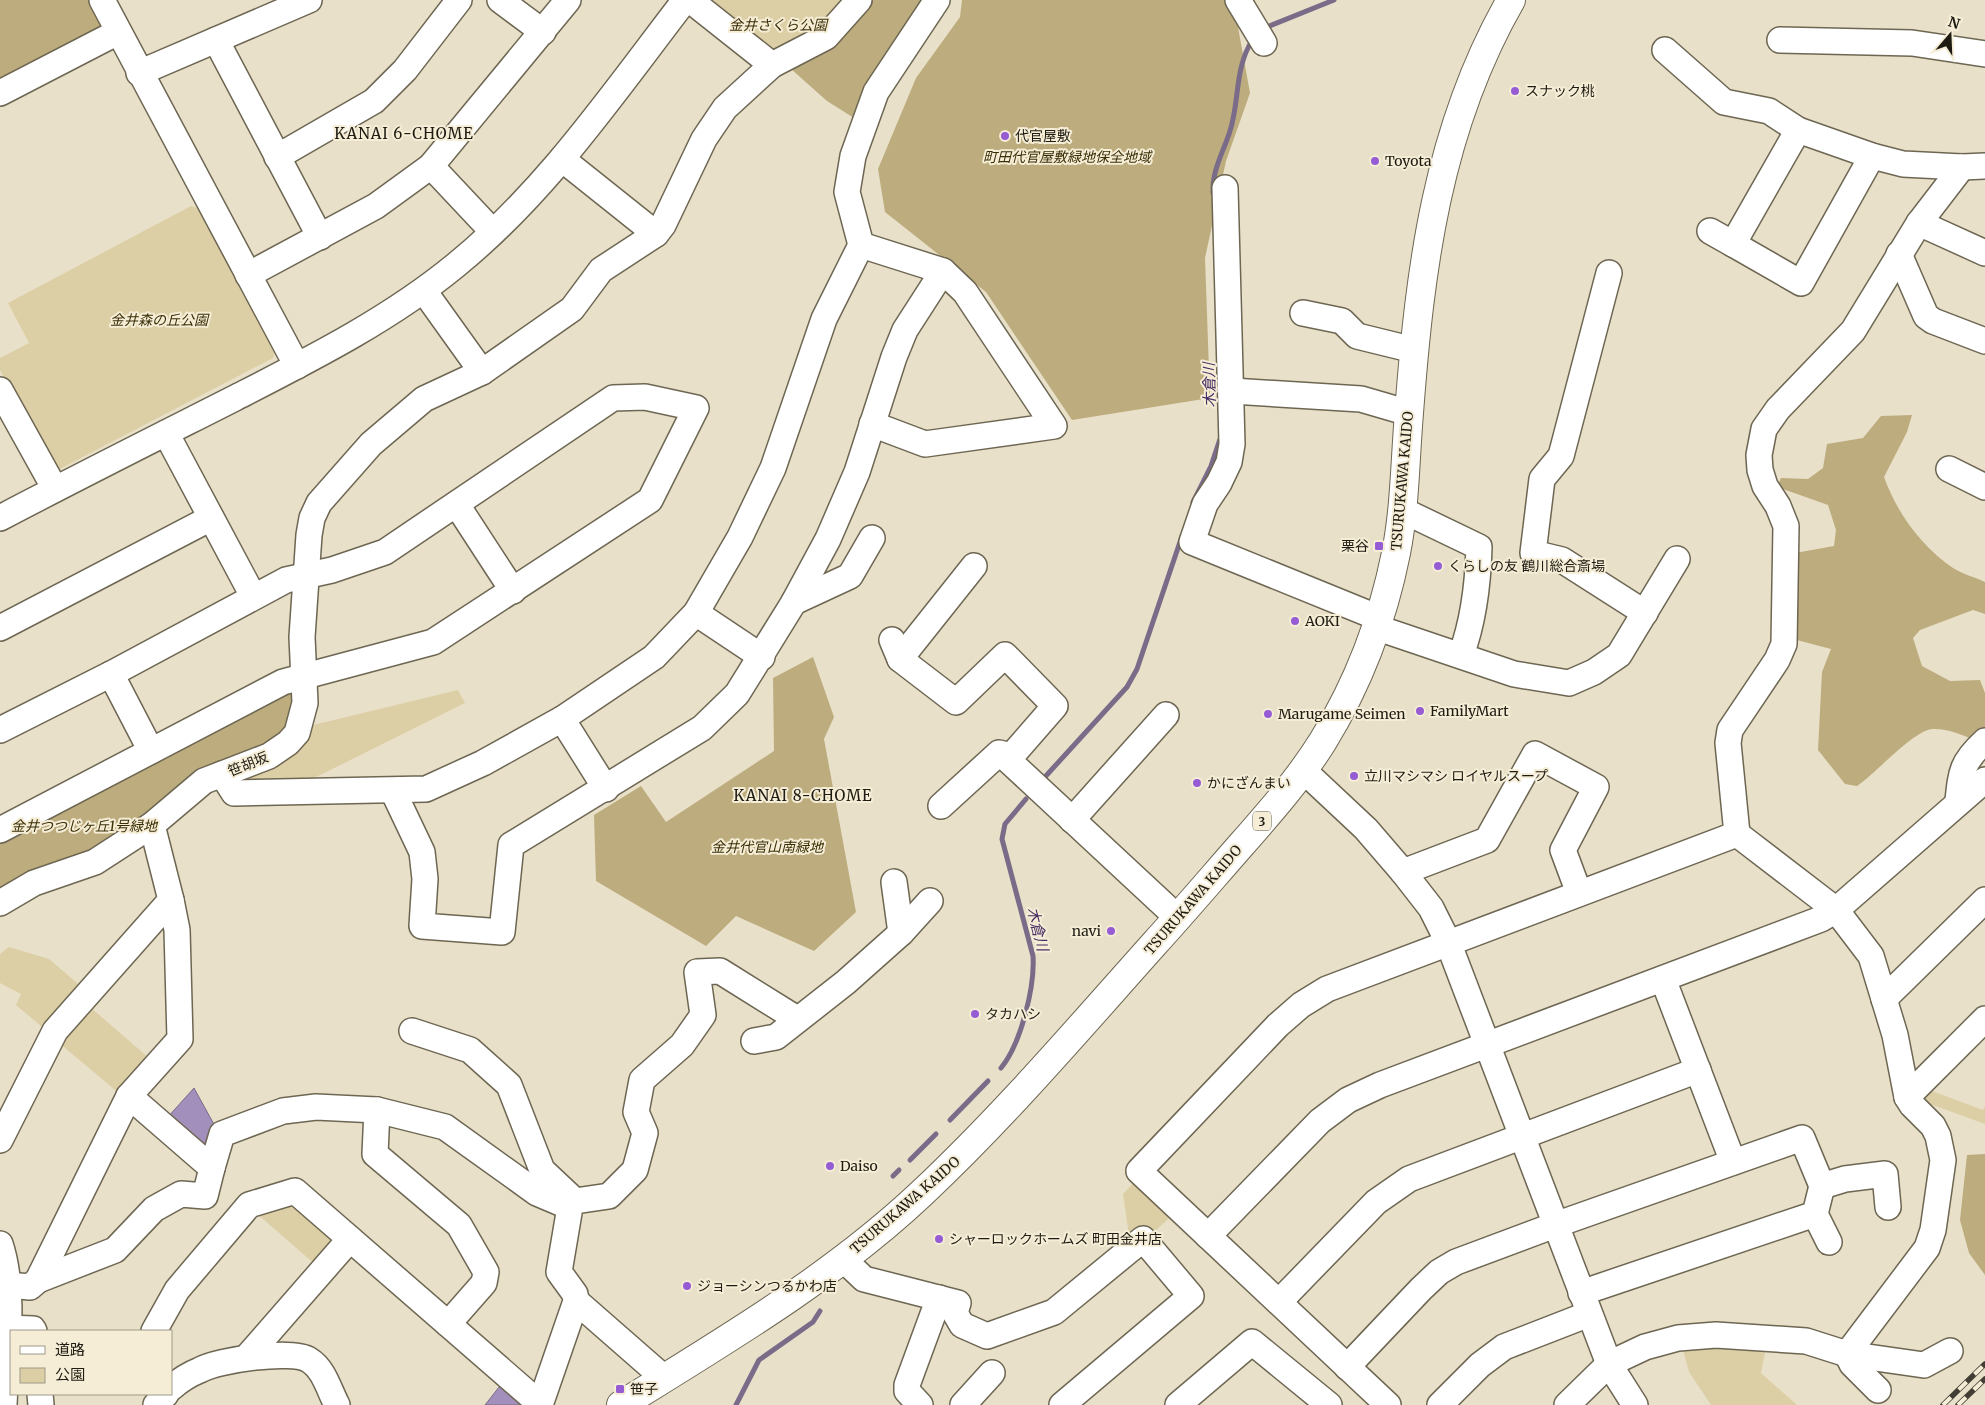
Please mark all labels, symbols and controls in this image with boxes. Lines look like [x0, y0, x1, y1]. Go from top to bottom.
north arrow [1925, 10, 1975, 60]
text: N [1946, 12, 1962, 33]
park label: 金井さくら公園 [729, 16, 829, 34]
place label: スナック桃 [1525, 82, 1595, 100]
marker: スナック桃 [1509, 85, 1521, 97]
district label: KANAI 6-CHOME [334, 124, 474, 143]
place label: 代官屋敷 [1015, 127, 1071, 145]
marker: 代官屋敷 [999, 130, 1011, 142]
park label: 町田代官屋敷緑地保全地域 [983, 148, 1153, 166]
place label: Toyota [1385, 152, 1432, 170]
marker: Toyota [1369, 155, 1381, 167]
park label: 金井森の丘公園 [110, 311, 210, 329]
water label: 木倉川 [1199, 360, 1219, 408]
street label: TSURUKAWA KAIDO [1387, 411, 1417, 551]
place label: 栗谷 [1341, 537, 1369, 555]
marker: 栗谷 [1373, 540, 1385, 552]
place label: くらしの友 鶴川総合斎場 [1448, 557, 1605, 575]
marker: くらしの友 鶴川総合斎場 [1432, 560, 1444, 572]
place label: AOKI [1304, 612, 1340, 630]
marker: AOKI [1289, 615, 1301, 627]
place label: FamilyMart [1430, 702, 1509, 720]
place label: Marugame Seimen [1278, 705, 1406, 723]
marker: FamilyMart [1414, 705, 1426, 717]
marker: Marugame Seimen [1262, 708, 1274, 720]
street label: 笹胡坂 [225, 748, 271, 780]
place label: 立川マシマシ ロイヤルスープ [1364, 767, 1548, 785]
marker: 立川マシマシ ロイヤルスープ [1348, 770, 1360, 782]
place label: かにざんまい [1207, 774, 1291, 792]
marker: かにざんまい [1191, 777, 1203, 789]
district label: KANAI 8-CHOME [733, 786, 873, 805]
road number: 3 [1253, 811, 1271, 830]
park label: 金井つつじヶ丘1号緑地 [11, 817, 159, 835]
park label: 金井代官山南緑地 [711, 838, 825, 856]
street label: TSURUKAWA KAIDO [1140, 841, 1246, 959]
water label: 木倉川 [1023, 905, 1053, 955]
place label: navi [1072, 922, 1101, 940]
marker: navi [1105, 925, 1117, 937]
place label: タカハシ [985, 1005, 1041, 1023]
marker: タカハシ [969, 1008, 981, 1020]
street label: TSURUKAWA KAIDO [846, 1152, 964, 1258]
place label: Daiso [840, 1157, 878, 1175]
marker: Daiso [824, 1160, 836, 1172]
place label: シャーロックホームズ 町田金井店 [949, 1230, 1162, 1248]
marker: シャーロックホームズ 町田金井店 [933, 1233, 945, 1245]
place label: ジョーシンつるかわ店 [697, 1277, 837, 1295]
marker: ジョーシンつるかわ店 [681, 1280, 693, 1292]
legend [10, 1330, 172, 1395]
text: 道路 [55, 1340, 85, 1359]
text: 公園 [55, 1365, 85, 1384]
place label: 笹子 [630, 1380, 658, 1398]
marker: 笹子 [614, 1383, 626, 1395]

